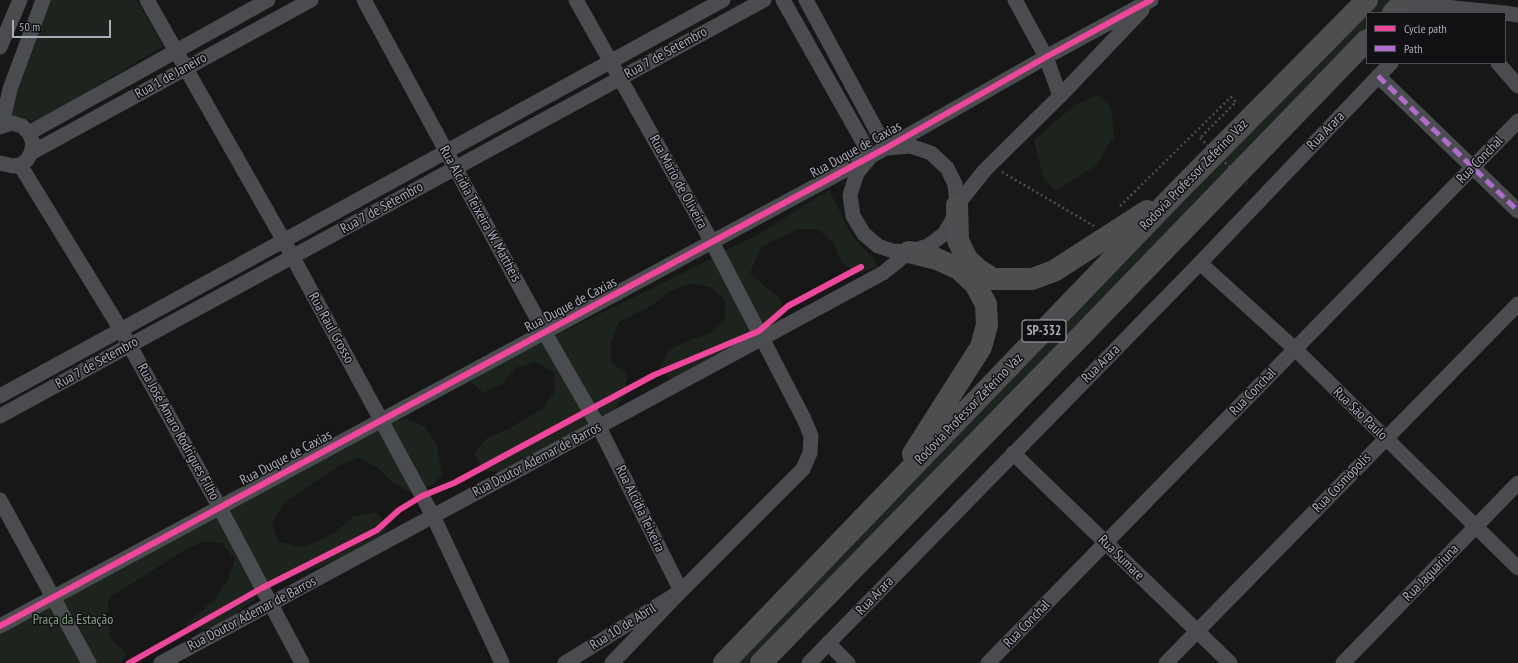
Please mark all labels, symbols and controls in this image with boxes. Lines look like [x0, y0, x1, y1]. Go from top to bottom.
scale bar [14, 12, 113, 38]
legend [1366, 12, 1506, 64]
text: 50 m [19, 19, 40, 34]
text: Cycle path [1404, 21, 1447, 36]
street label: Rua 7 de Setembro [622, 23, 710, 83]
text: Path [1404, 41, 1422, 56]
street label: Rua 1 de Janeiro [132, 49, 210, 103]
street label: Rua Arara [1304, 108, 1348, 154]
street label: Rodovia Professor Zeferino Vaz [1137, 116, 1251, 234]
street label: Rua Duque de Caxias [808, 118, 904, 182]
street label: Rua Mário de Oliveira [645, 132, 711, 232]
street label: Rua Conchal [1453, 133, 1507, 187]
street label: Rua Alcidia Teixeira W. Mattheis [436, 143, 524, 285]
street label: Rua 7 de Setembro [338, 178, 426, 238]
street label: Rua Duque de Caxias [522, 274, 620, 336]
street label: Rua Raul Grosso [305, 290, 357, 366]
road number: SP-332 [1022, 320, 1066, 342]
street label: Rua 7 de Setembro [53, 333, 141, 393]
street label: Rua Arara [1078, 341, 1124, 387]
street label: Rodovia Professor Zeferino Vaz [912, 350, 1026, 468]
street label: Rua José Amaro Rodrigues Filho [133, 361, 223, 503]
street label: Rua Conchal [1226, 365, 1280, 419]
street label: Rua São Paulo [1329, 384, 1391, 444]
street label: Rua Doutor Ademar de Barros [470, 419, 604, 501]
street label: Rua Duque de Caxias [237, 427, 335, 489]
street label: Rua Cosmópolis [1309, 450, 1375, 516]
street label: Rua Alcidia Teixeira [612, 463, 668, 555]
street label: Rua Sumare [1094, 532, 1148, 584]
street label: Rua Jaguariuna [1400, 541, 1462, 605]
street label: Rua Doutor Ademar de Barros [185, 573, 319, 655]
street label: Rua Arara [853, 573, 897, 619]
street label: Rua Conchal [1000, 597, 1054, 651]
street label: Rua 10 de Abril [587, 600, 659, 654]
park label: Praça da Estação [33, 612, 113, 628]

